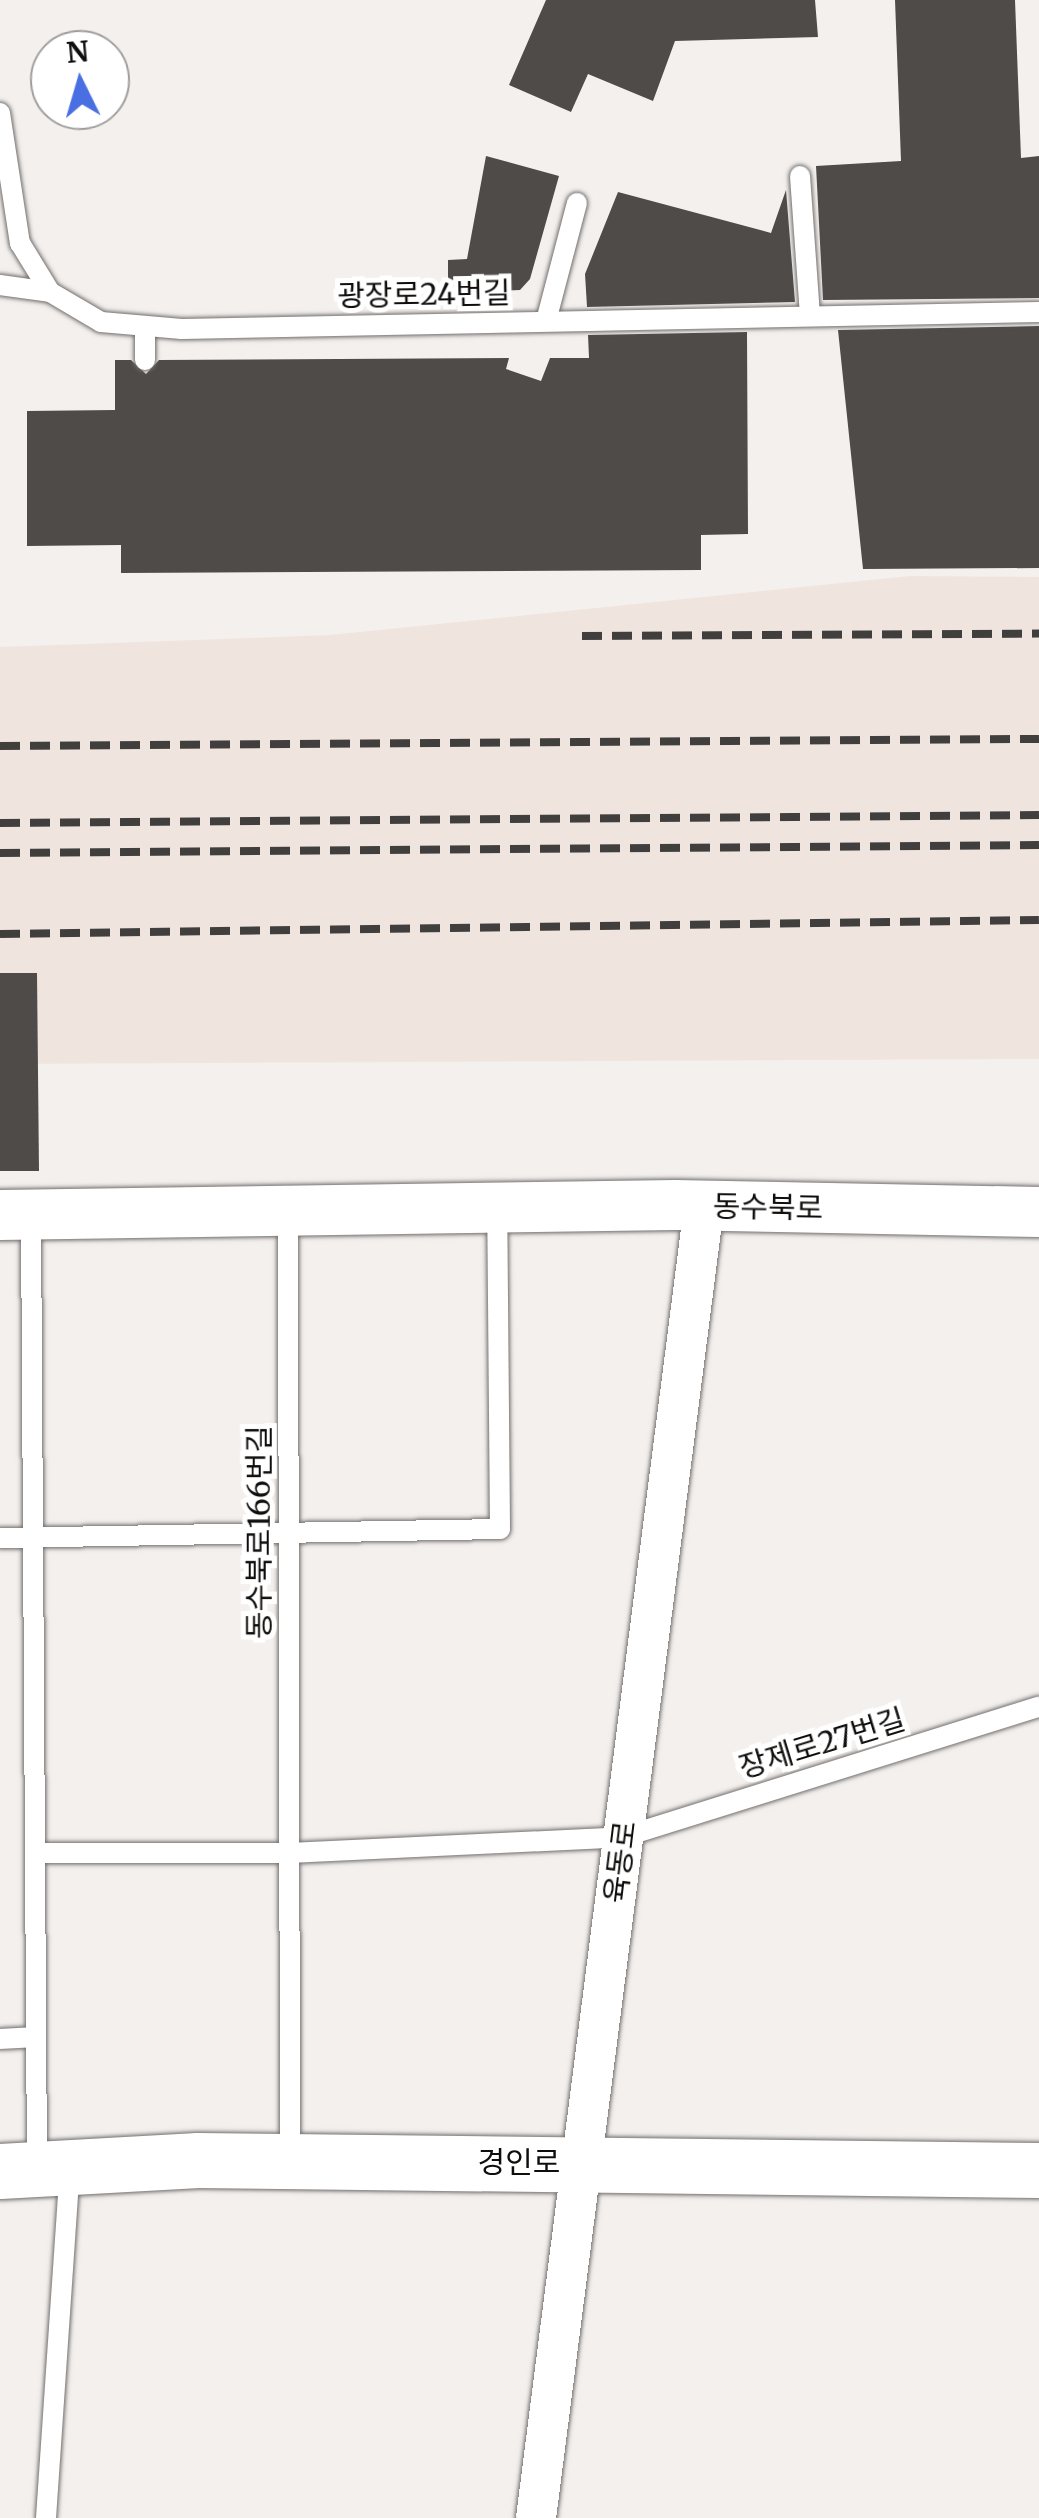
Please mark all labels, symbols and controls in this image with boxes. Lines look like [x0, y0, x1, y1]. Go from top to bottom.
north arrow [30, 30, 130, 130]
text: N [65, 33, 90, 71]
street label: 광장로24번길 [337, 274, 511, 314]
street label: 동수북로 [712, 1188, 824, 1226]
street label: 동수북로166번길 [241, 1425, 277, 1639]
street label: 장제로27번길 [735, 1701, 909, 1785]
street label: 육동로 [597, 1819, 643, 1905]
street label: 경인로 [478, 2144, 560, 2180]

